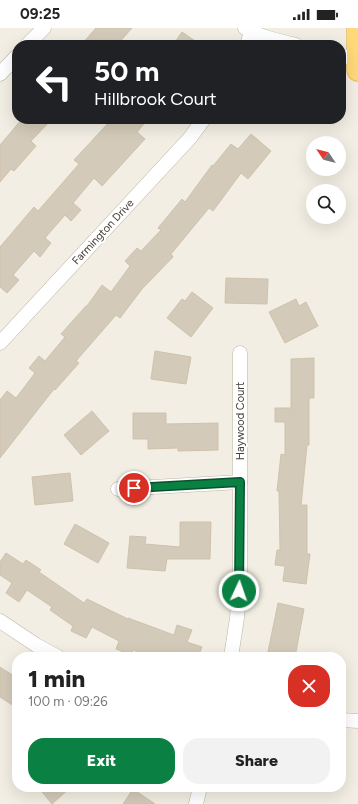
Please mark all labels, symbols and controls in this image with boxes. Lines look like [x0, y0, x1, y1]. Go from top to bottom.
text: 09:25 [20, 5, 60, 23]
text: 50 m [94, 54, 160, 88]
icon: left [28, 56, 80, 108]
text: Hillbrook Court [94, 88, 217, 110]
north arrow [306, 136, 346, 176]
map controls [306, 136, 346, 224]
button: search [306, 184, 346, 224]
street label: Farmington Drive [69, 197, 137, 267]
street label: Haywood Court [234, 382, 247, 460]
pin [117, 471, 151, 505]
icon: arrive [123, 477, 145, 499]
position arrow [218, 570, 260, 612]
text: 1 min [28, 664, 85, 693]
button: close [288, 665, 330, 707]
text: 100 m · 09:26 [28, 694, 108, 709]
button: Exit [28, 738, 175, 784]
button: Share [183, 738, 330, 784]

